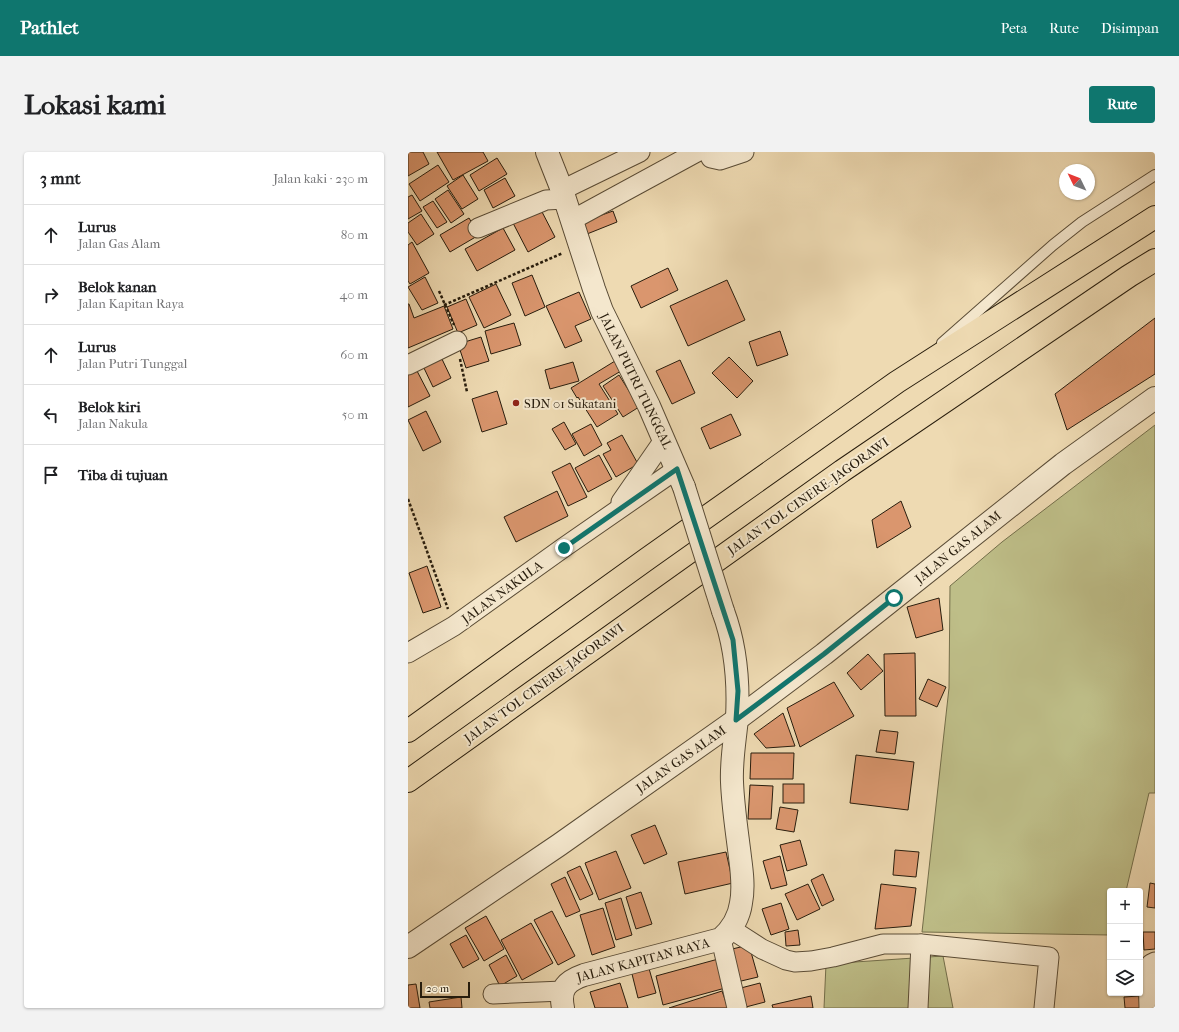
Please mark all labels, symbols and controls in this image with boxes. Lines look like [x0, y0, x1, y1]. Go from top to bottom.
text: Pathlet [20, 17, 79, 39]
text: Peta [1001, 20, 1027, 37]
text: Rute [1049, 20, 1079, 37]
text: Disimpan [1101, 20, 1159, 37]
button: Rute [1089, 86, 1155, 123]
text: Lokasi kami [24, 88, 166, 121]
north arrow [1059, 164, 1095, 200]
text: 3 mnt [40, 168, 81, 188]
text: Jalan kaki · 230 m [273, 171, 368, 186]
text: Lurus [78, 218, 116, 236]
icon: ahead [40, 224, 62, 246]
text: 80 m [341, 227, 368, 242]
text: Jalan Gas Alam [78, 236, 160, 251]
text: Belok kanan [78, 278, 157, 296]
icon: right [40, 284, 62, 306]
text: 40 m [340, 287, 368, 302]
text: Jalan Kapitan Raya [78, 296, 184, 311]
street label: JALAN PUTRI TUNGGAL [596, 310, 676, 452]
text: Lurus [78, 338, 116, 356]
icon: ahead [40, 344, 62, 366]
text: 60 m [340, 347, 368, 362]
text: Jalan Putri Tunggal [78, 356, 187, 371]
place label: SDN 01 Sukatani [524, 396, 617, 411]
text: Belok kiri [78, 398, 141, 416]
marker: SDN 01 Sukatani [511, 398, 521, 408]
icon: left [40, 404, 62, 426]
text: 50 m [342, 407, 368, 422]
text: Jalan Nakula [78, 416, 148, 431]
street label: JALAN TOL CINERE–JAGORAWI [724, 434, 892, 558]
icon: arrive [40, 464, 62, 486]
text: Tiba di tujuan [78, 466, 168, 484]
street label: JALAN GAS ALAM [911, 508, 1004, 587]
route end [555, 539, 573, 557]
street label: JALAN NAKULA [458, 557, 546, 627]
route start [885, 589, 903, 607]
street label: JALAN TOL CINERE–JAGORAWI [460, 620, 627, 747]
street label: JALAN GAS ALAM [632, 722, 729, 796]
map controls [1107, 888, 1143, 996]
button: + [1107, 888, 1143, 924]
button: − [1107, 924, 1143, 960]
street label: JALAN KAPITAN RAYA [574, 935, 712, 985]
button: layers [1107, 960, 1143, 996]
scale bar [420, 980, 470, 999]
text: 20 m [426, 982, 449, 995]

